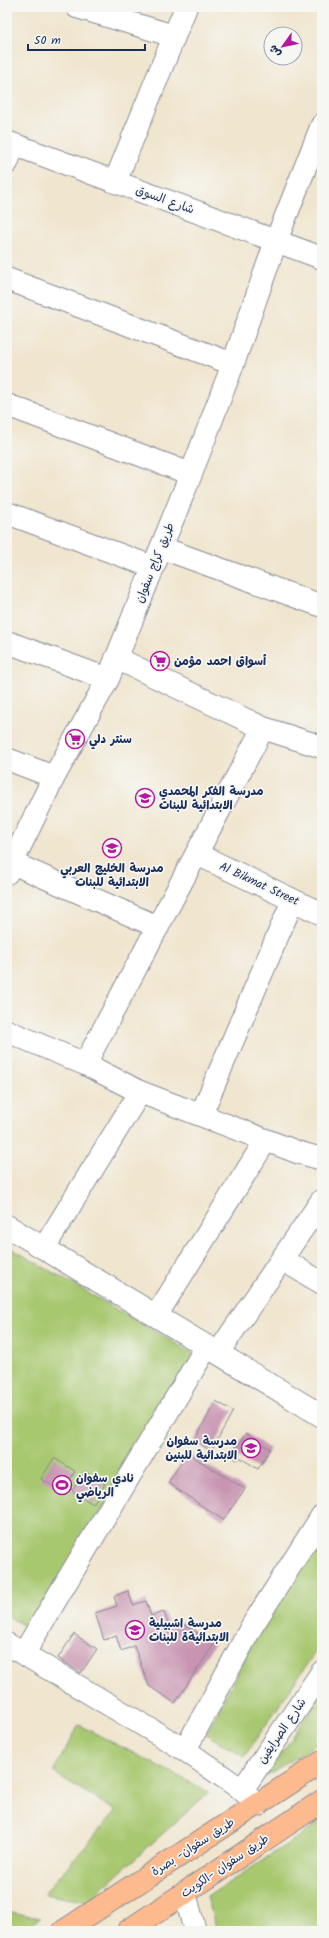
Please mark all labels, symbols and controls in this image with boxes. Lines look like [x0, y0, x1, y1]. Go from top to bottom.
scale bar [28, 26, 145, 52]
north arrow [263, 26, 303, 66]
text: 50 m [34, 31, 61, 50]
text: ش [265, 41, 286, 61]
street label: شارع السوق [133, 181, 197, 219]
street label: طريق كراج سفوان [130, 520, 180, 606]
supermarket icon: أسواق احمد مؤمن [149, 650, 171, 672]
place label: أسواق احمد مؤمن [174, 652, 267, 671]
supermarket icon: سنتر دلي [64, 728, 86, 750]
place label: سنتر دلي [89, 730, 132, 750]
place label: مدرسة الفكر المحمدي الابتدائية للبنات [159, 782, 264, 815]
school or university icon: مدرسة الفكر المحمدي الابتدائية للبنات [134, 787, 156, 809]
school or university icon: مدرسة الخليج العربي الابتدائية للبنات [101, 837, 123, 859]
street label: Al Bikmat Street [216, 857, 302, 911]
place label: مدرسة الخليج العربي الابتدائية للبنات [60, 859, 164, 892]
place label: مدرسة سفوان الابتدائية للبنين [166, 1432, 237, 1465]
school or university icon: مدرسة سفوان الابتدائية للبنين [240, 1437, 262, 1459]
place label: نادي سفوان الرياضي [76, 1469, 134, 1503]
sports icon: نادي سفوان الرياضي [51, 1474, 73, 1496]
place label: مدرسة اشبيلية الابتدائيةة للبنات [149, 1614, 229, 1647]
school or university icon: مدرسة اشبيلية الابتدائيةة للبنات [124, 1619, 146, 1641]
street label: شارع الصرايفين [253, 1694, 311, 1768]
street label: طريق سفوان- بصرة [148, 1813, 238, 1881]
street label: طريق سفوان -الكويت [177, 1829, 273, 1903]

